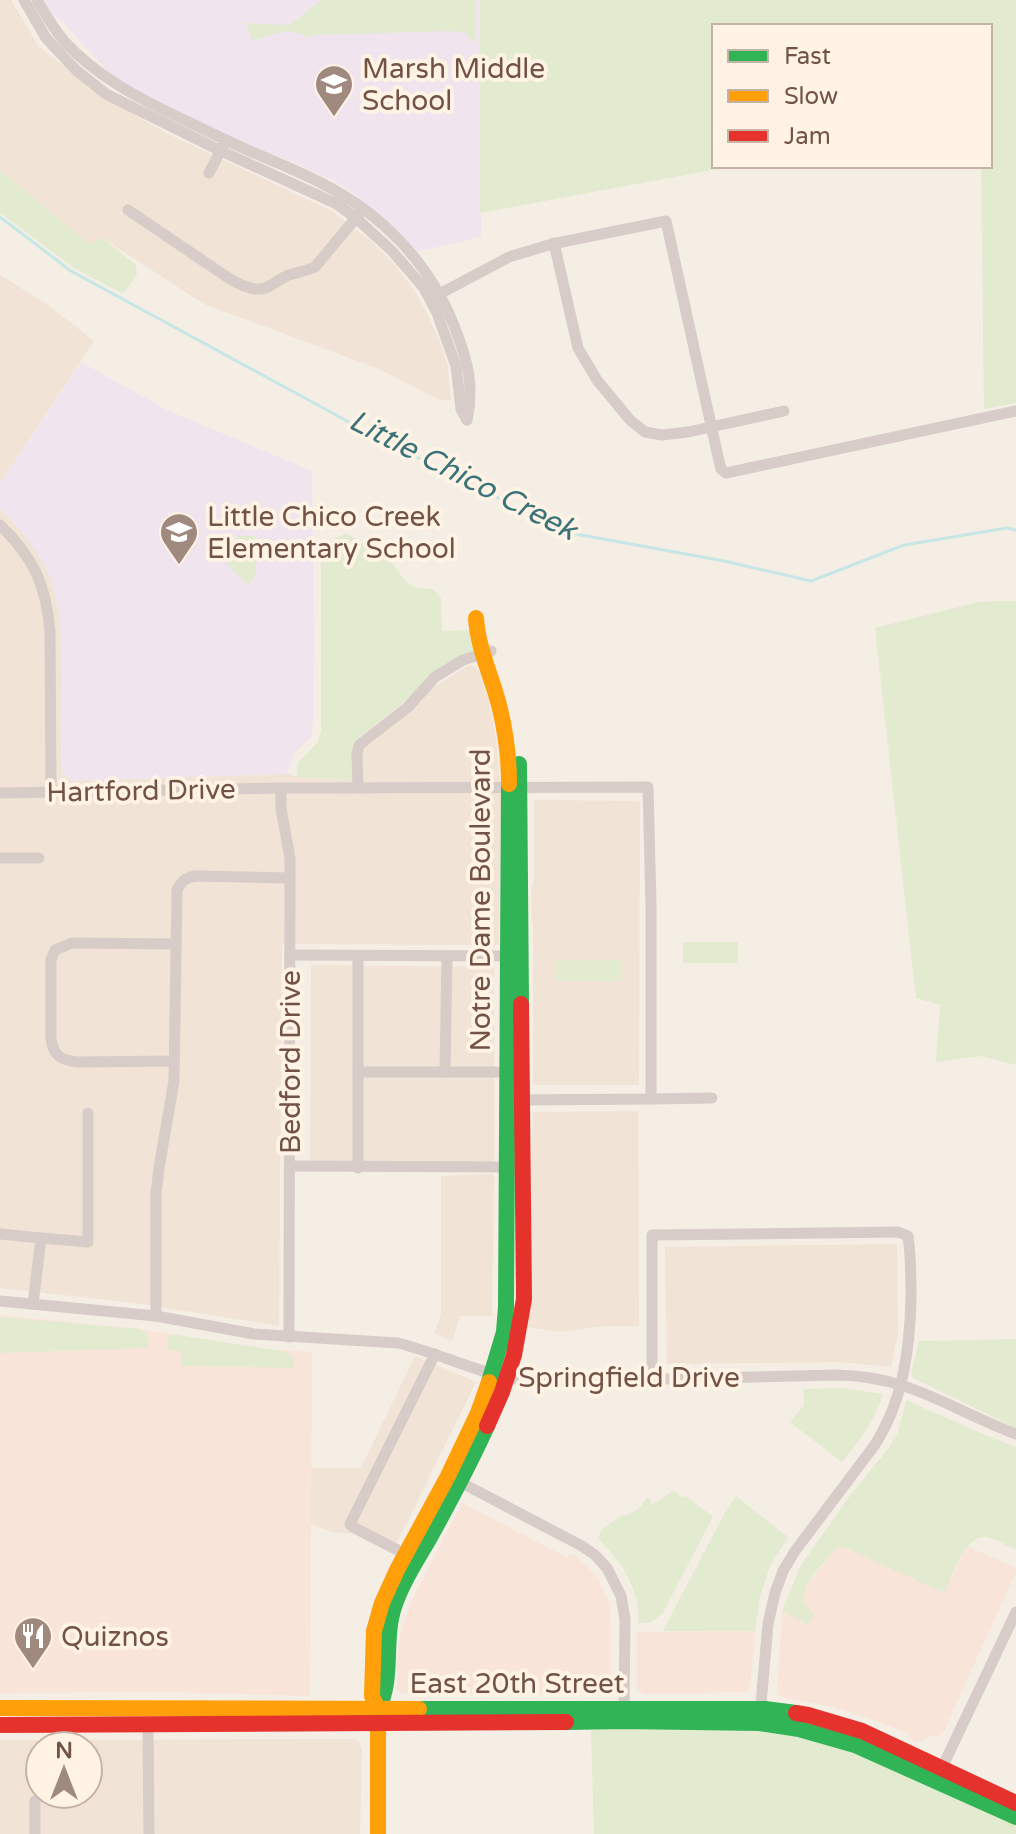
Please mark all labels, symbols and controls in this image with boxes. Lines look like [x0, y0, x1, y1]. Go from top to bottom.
legend [712, 24, 992, 168]
text: Fast [784, 42, 831, 71]
place label: Marsh Middle School [362, 52, 545, 118]
school or university icon: Marsh Middle School [313, 63, 355, 118]
text: Slow [784, 82, 838, 111]
text: Jam [784, 122, 831, 151]
water label: Little Chico Creek [343, 402, 585, 550]
place label: Little Chico Creek Elementary School [207, 500, 456, 566]
school or university icon: Little Chico Creek Elementary School [158, 511, 200, 566]
street label: Notre Dame Boulevard [464, 749, 498, 1051]
street label: Hartford Drive [46, 772, 236, 810]
street label: Bedford Drive [274, 970, 308, 1154]
street label: Springfield Drive [518, 1361, 740, 1395]
restaurant icon: Quiznos [12, 1615, 54, 1670]
place label: Quiznos [61, 1620, 169, 1654]
street label: East 20th Street [410, 1667, 625, 1701]
north arrow [24, 1730, 104, 1810]
text: N [55, 1738, 73, 1764]

